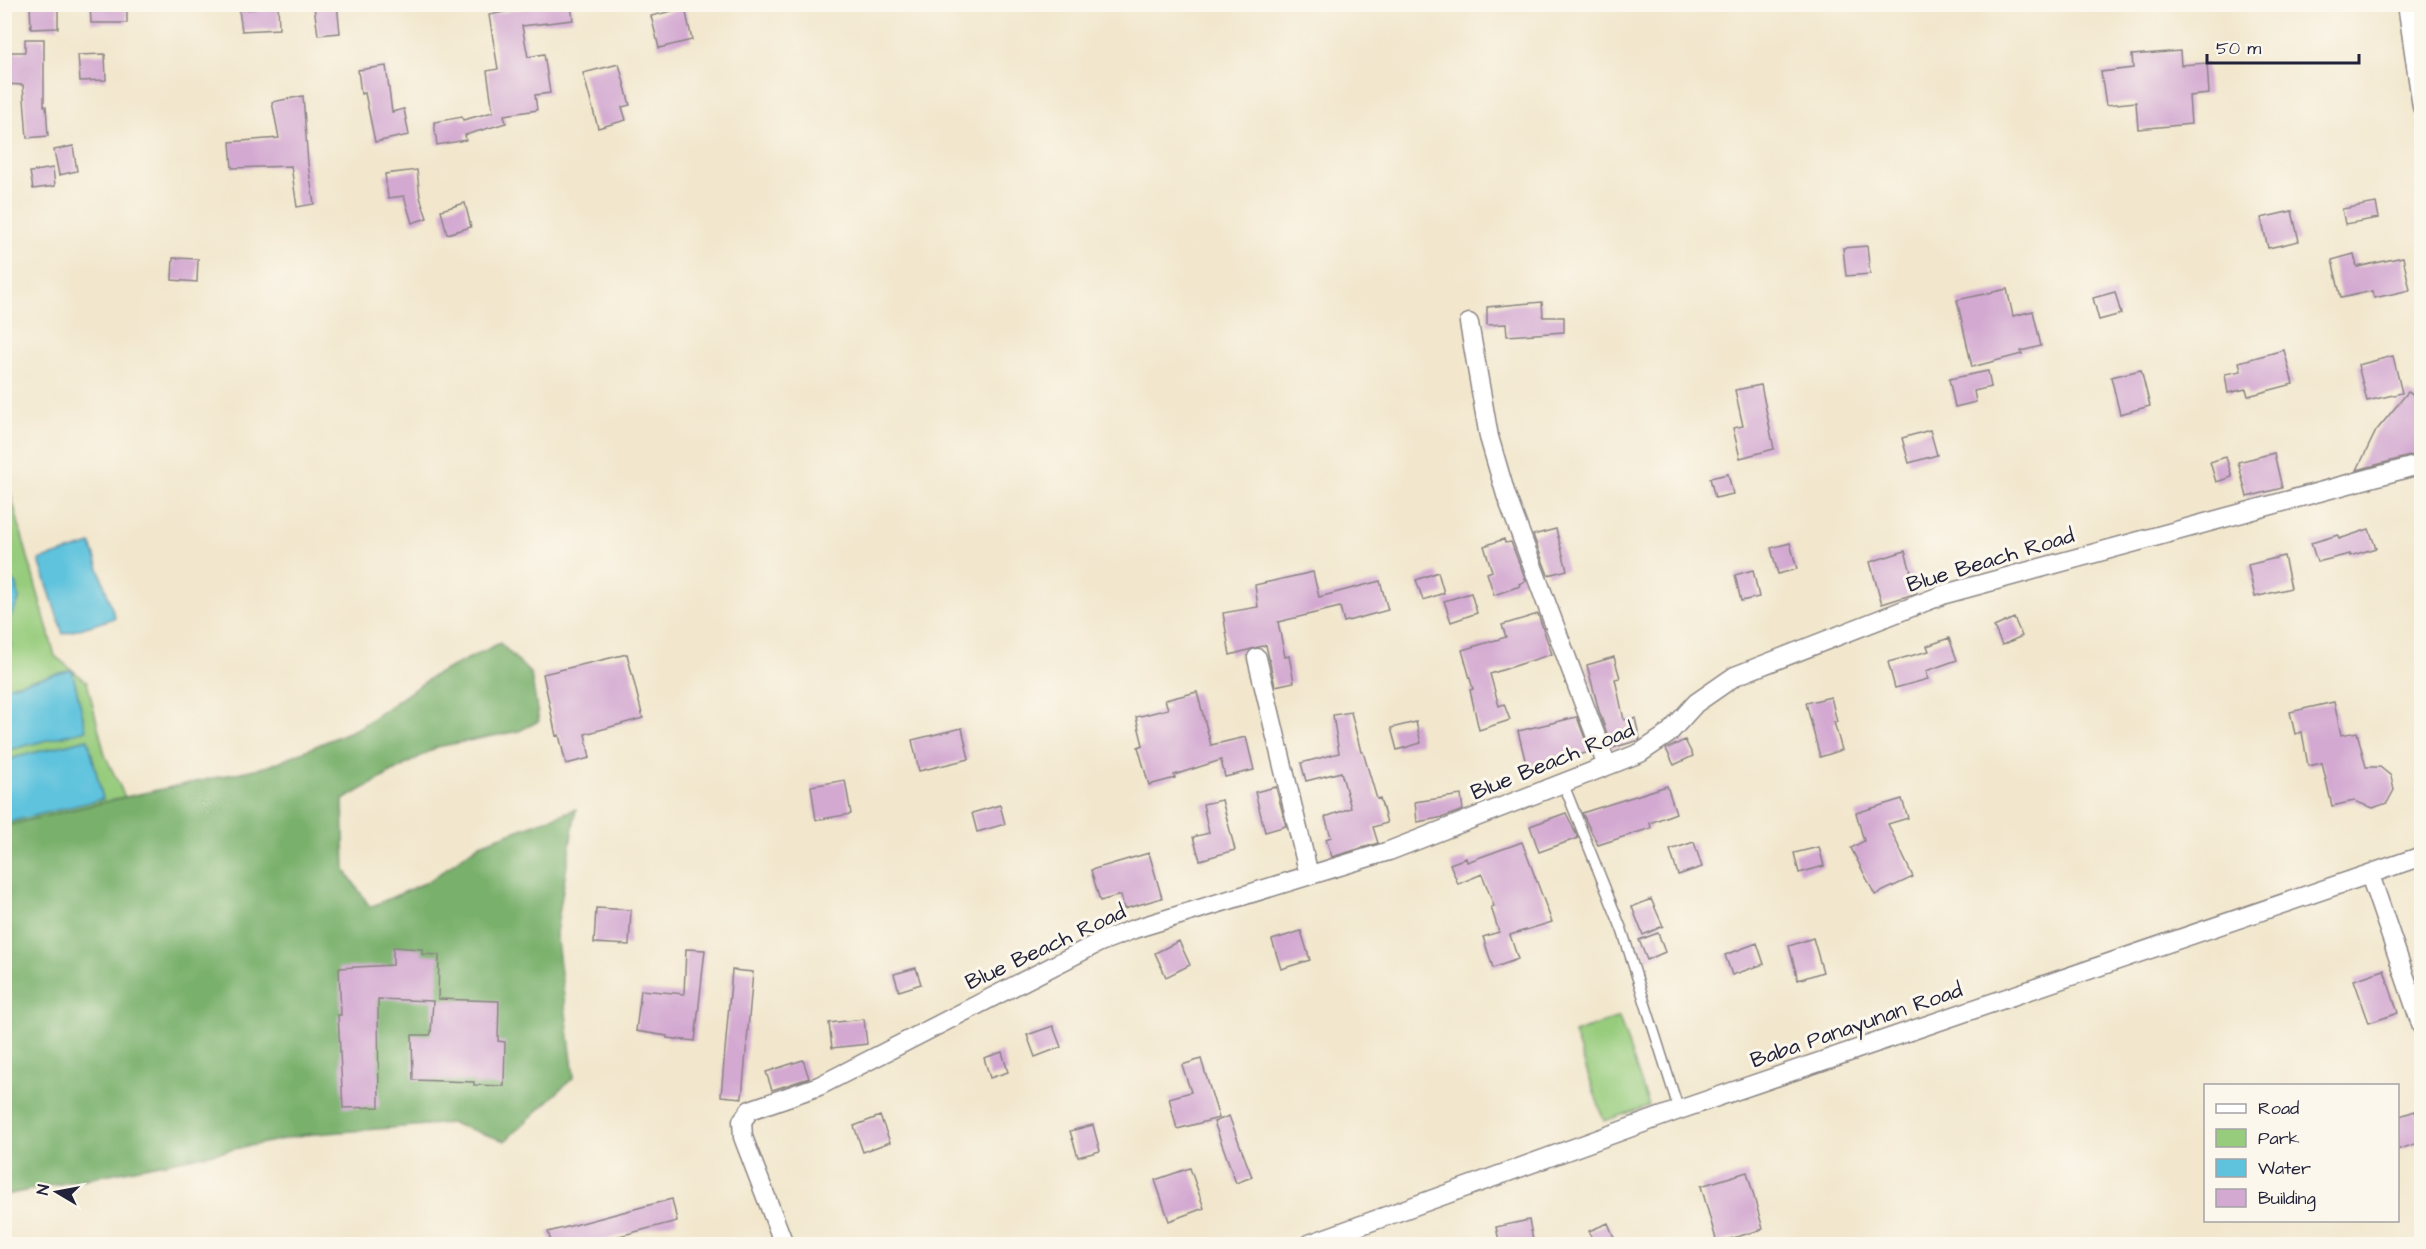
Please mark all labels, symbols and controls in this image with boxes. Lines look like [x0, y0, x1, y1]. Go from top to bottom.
scale bar [2207, 27, 2358, 65]
text: 50 m [2216, 36, 2261, 61]
street label: Blue Beach Road [1903, 520, 2078, 601]
street label: Blue Beach Road [1466, 714, 1639, 808]
street label: Blue Beach Road [960, 897, 1131, 998]
street label: Baba Panayunan Road [1746, 975, 1967, 1077]
legend [2204, 1084, 2399, 1222]
text: Road [2258, 1096, 2299, 1121]
text: Park [2258, 1126, 2300, 1151]
text: Water [2258, 1156, 2311, 1181]
north arrow [27, 1162, 87, 1222]
text: N [32, 1183, 55, 1196]
text: Building [2258, 1186, 2316, 1212]

